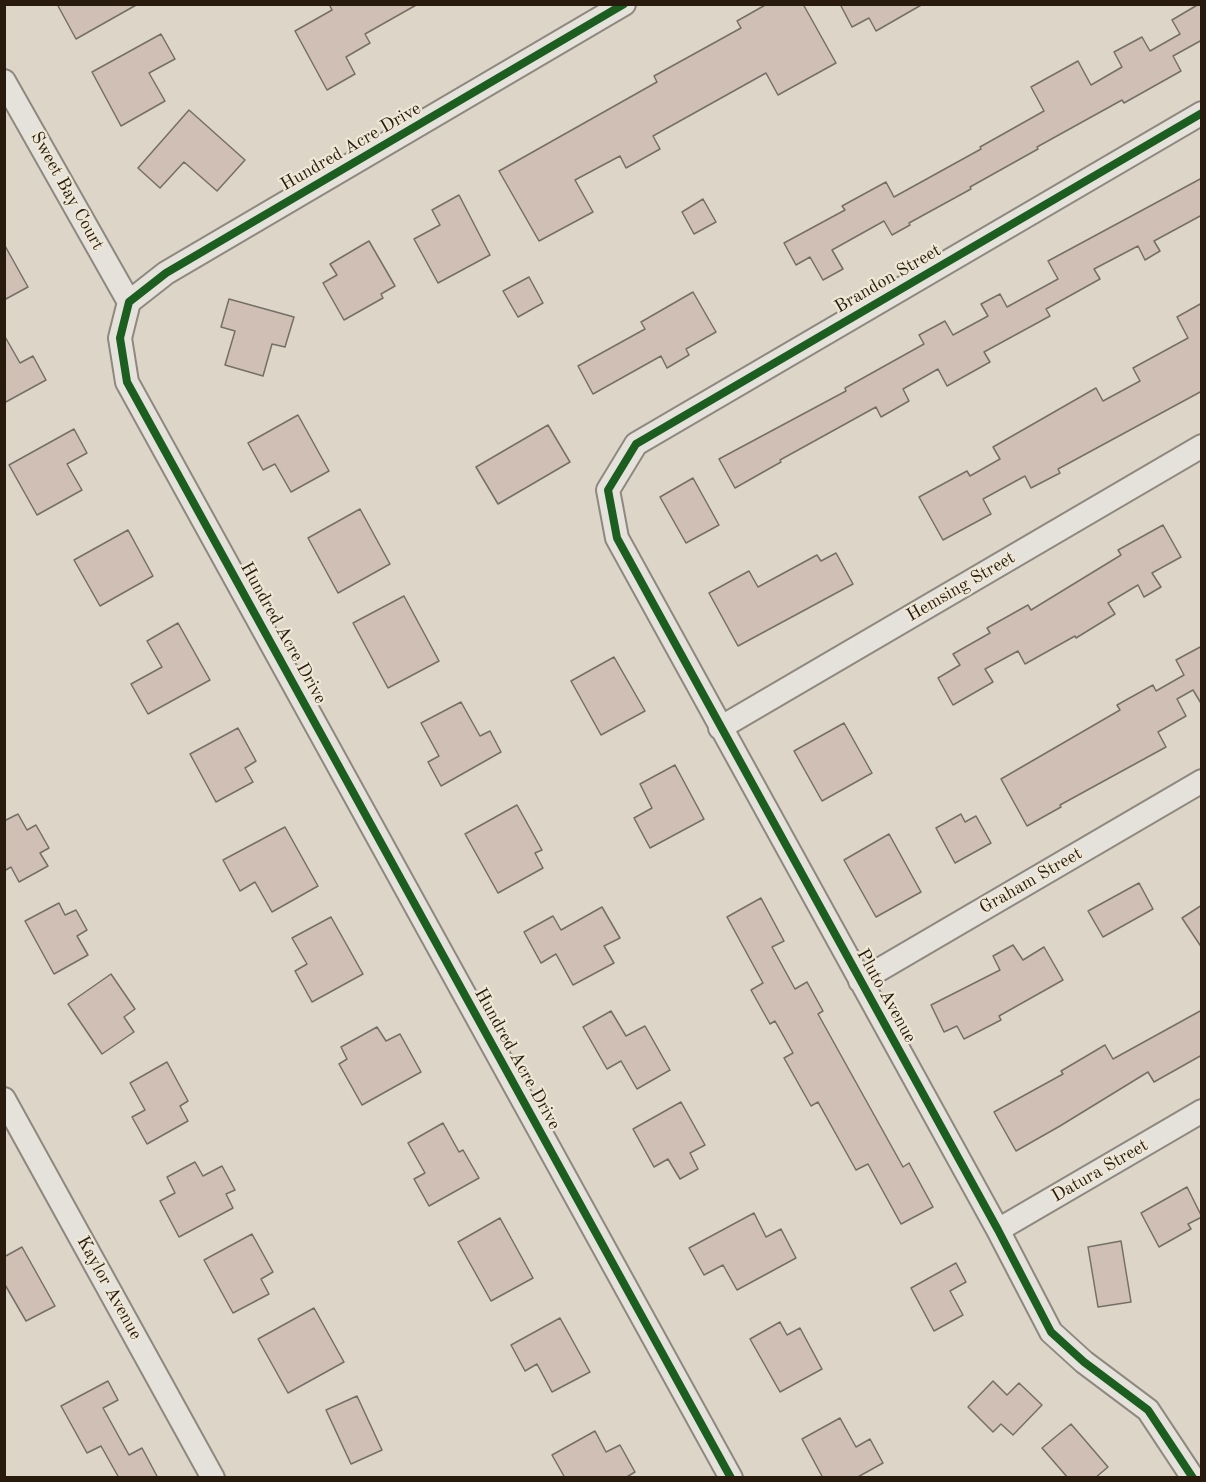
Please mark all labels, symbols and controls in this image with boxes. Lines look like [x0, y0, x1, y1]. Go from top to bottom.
street label: Hundred Acre Drive [277, 98, 425, 196]
street label: Sweet Bay Court [26, 128, 108, 254]
street label: Brandon Street [831, 240, 945, 318]
street label: Hemsing Street [903, 547, 1019, 627]
street label: Hundred Acre Drive [235, 558, 331, 708]
street label: Graham Street [976, 843, 1086, 919]
street label: Pluto Avenue [851, 945, 921, 1047]
street label: Hundred Acre Drive [469, 984, 565, 1134]
street label: Datura Street [1048, 1135, 1152, 1207]
street label: Kaylor Avenue [72, 1232, 146, 1344]

